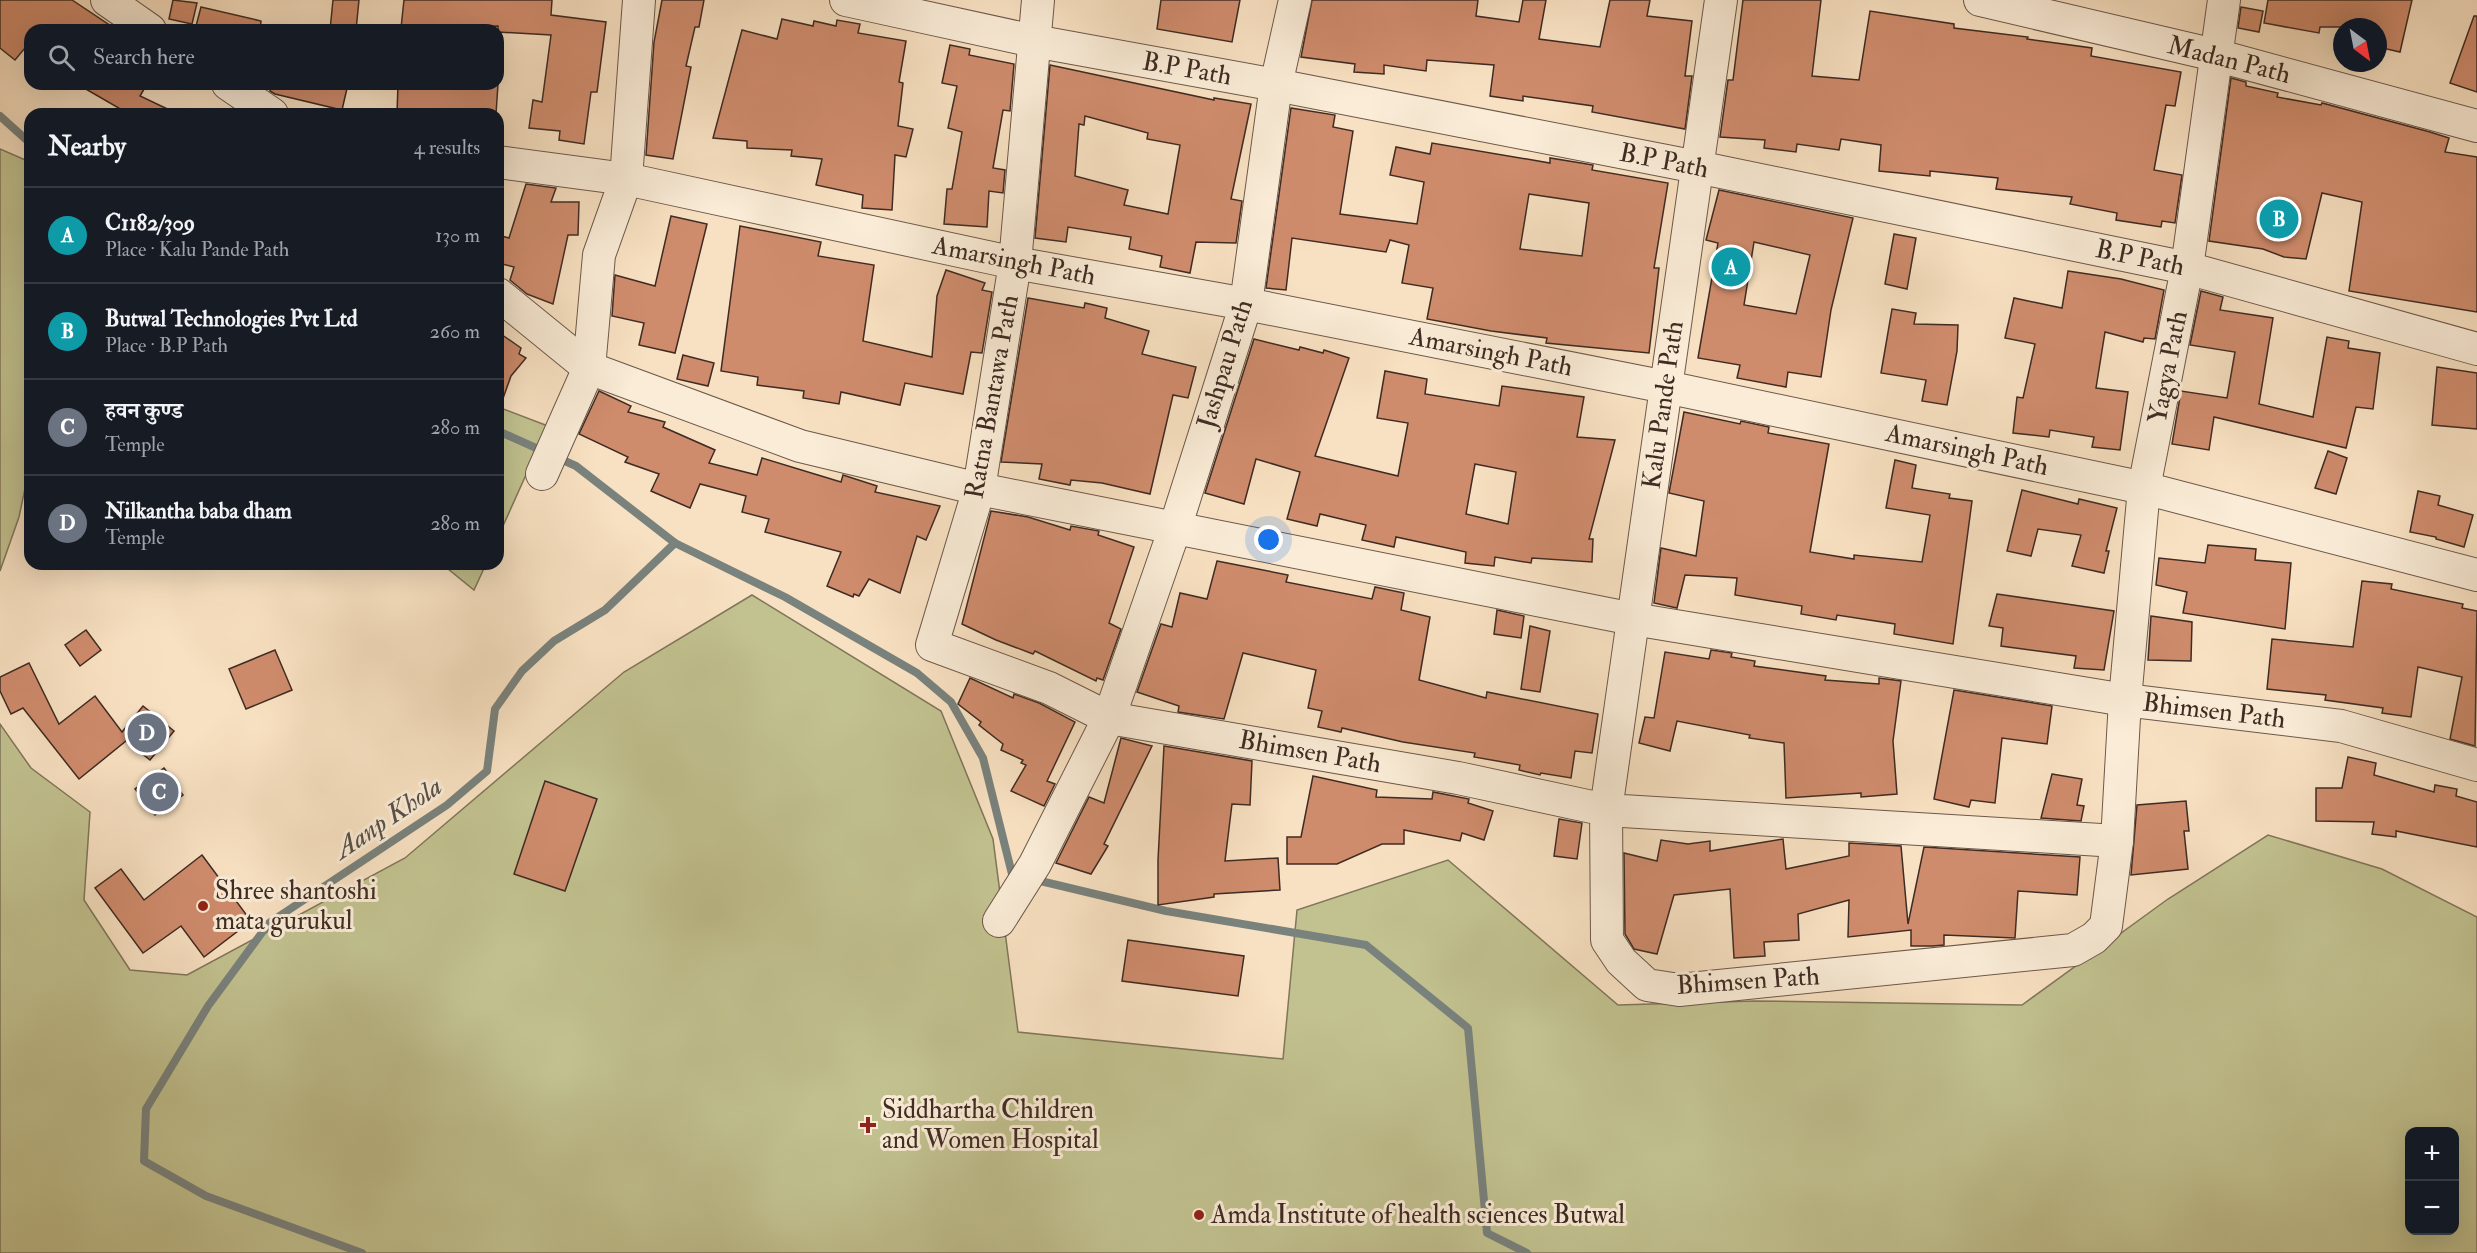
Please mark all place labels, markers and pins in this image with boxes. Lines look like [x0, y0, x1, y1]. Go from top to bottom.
pin: B [2260, 196, 2298, 242]
pin: A [1712, 244, 1750, 290]
pin: D [128, 710, 166, 756]
pin: C [140, 770, 178, 814]
place label: Shree shantoshi mata gurukul [215, 875, 377, 937]
marker: Shree shantoshi mata gurukul [196, 899, 210, 913]
place label: Siddhartha Children and Women Hospital [882, 1094, 1099, 1157]
marker: Siddhartha Children and Women Hospital [859, 1116, 877, 1134]
place label: Amda Institute of health sciences Butwal [1210, 1199, 1625, 1231]
marker: Amda Institute of health sciences Butwal [1192, 1208, 1206, 1222]

